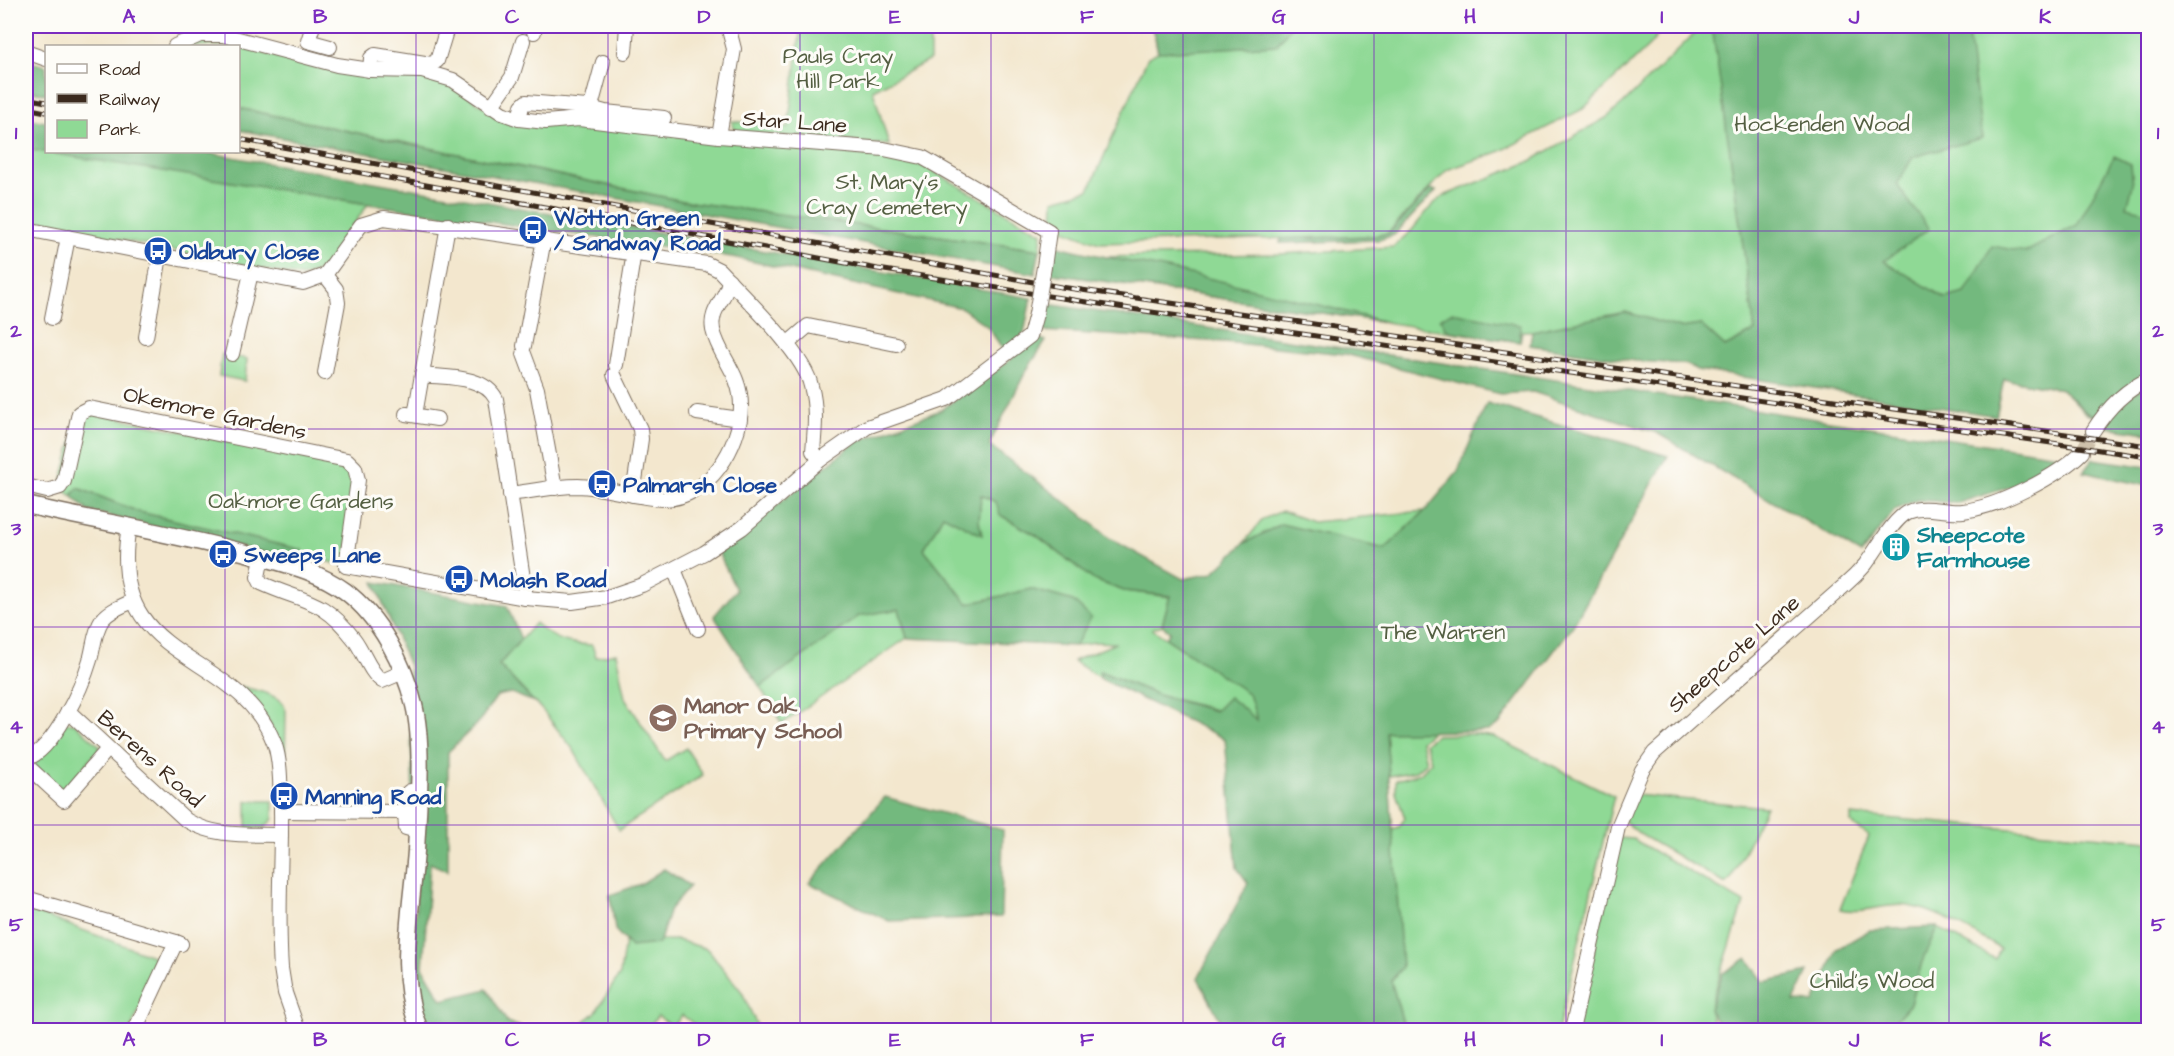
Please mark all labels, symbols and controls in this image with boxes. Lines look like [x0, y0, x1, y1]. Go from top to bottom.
text: A [123, 3, 136, 31]
text: B [313, 3, 328, 31]
text: C [505, 3, 520, 31]
text: D [698, 3, 711, 31]
text: E [889, 3, 901, 31]
text: F [1080, 3, 1095, 31]
text: G [1272, 3, 1286, 31]
text: H [1464, 3, 1476, 31]
text: I [1660, 3, 1664, 31]
text: J [1848, 3, 1860, 31]
text: K [2039, 3, 2052, 31]
park label: Pauls Cray Hill Park [783, 41, 893, 97]
legend [45, 45, 240, 153]
text: Road [99, 57, 140, 82]
text: Railway [99, 87, 160, 113]
street label: Star Lane [742, 103, 848, 142]
park label: Hockenden Wood [1734, 109, 1910, 140]
text: Park [99, 117, 141, 142]
text: 1 [15, 119, 18, 147]
text: 1 [2157, 119, 2160, 147]
park label: St. Mary's Cray Cemetery [806, 167, 968, 224]
place label: Wotton Green / Sandway Road [553, 203, 722, 261]
bus stop icon: Wotton Green / Sandway Road [517, 214, 549, 246]
bus stop icon: Oldbury Close [142, 235, 174, 267]
place label: Oldbury Close [179, 237, 319, 270]
text: 2 [9, 317, 22, 345]
text: 2 [2151, 317, 2164, 345]
street label: Okemore Gardens [120, 379, 309, 448]
bus stop icon: Palmarsh Close [586, 468, 618, 500]
place label: Palmarsh Close [623, 470, 777, 501]
park label: Oakmore Gardens [208, 486, 394, 517]
text: 3 [10, 515, 22, 543]
text: 3 [2152, 515, 2164, 543]
place label: Sheepcote Farmhouse [1916, 520, 2030, 576]
building icon: Sheepcote Farmhouse [1880, 531, 1912, 563]
bus stop icon: Sweeps Lane [207, 538, 239, 570]
place label: Sweeps Lane [243, 540, 381, 571]
bus stop icon: Molash Road [443, 563, 475, 595]
place label: Molash Road [480, 565, 607, 596]
street label: Sheepcote Lane [1661, 588, 1807, 720]
park label: The Warren [1381, 617, 1505, 648]
place label: Manor Oak Primary School [684, 691, 843, 749]
school or university icon: Manor Oak Primary School [647, 702, 679, 734]
street label: Berens Road [90, 703, 210, 815]
text: 4 [9, 713, 23, 741]
text: 4 [2151, 713, 2165, 741]
bus stop icon: Manning Road [268, 780, 300, 812]
place label: Manning Road [305, 782, 442, 814]
text: 5 [9, 911, 24, 939]
text: 5 [2151, 911, 2166, 939]
park label: Child's Wood [1810, 966, 1934, 997]
text: A [123, 1026, 136, 1054]
text: B [313, 1026, 328, 1054]
text: C [505, 1026, 520, 1054]
text: D [698, 1026, 711, 1054]
text: E [889, 1026, 901, 1054]
text: F [1080, 1026, 1095, 1054]
text: G [1272, 1026, 1286, 1054]
text: H [1464, 1026, 1476, 1054]
text: I [1660, 1026, 1664, 1054]
text: J [1848, 1026, 1860, 1054]
text: K [2039, 1026, 2052, 1054]

